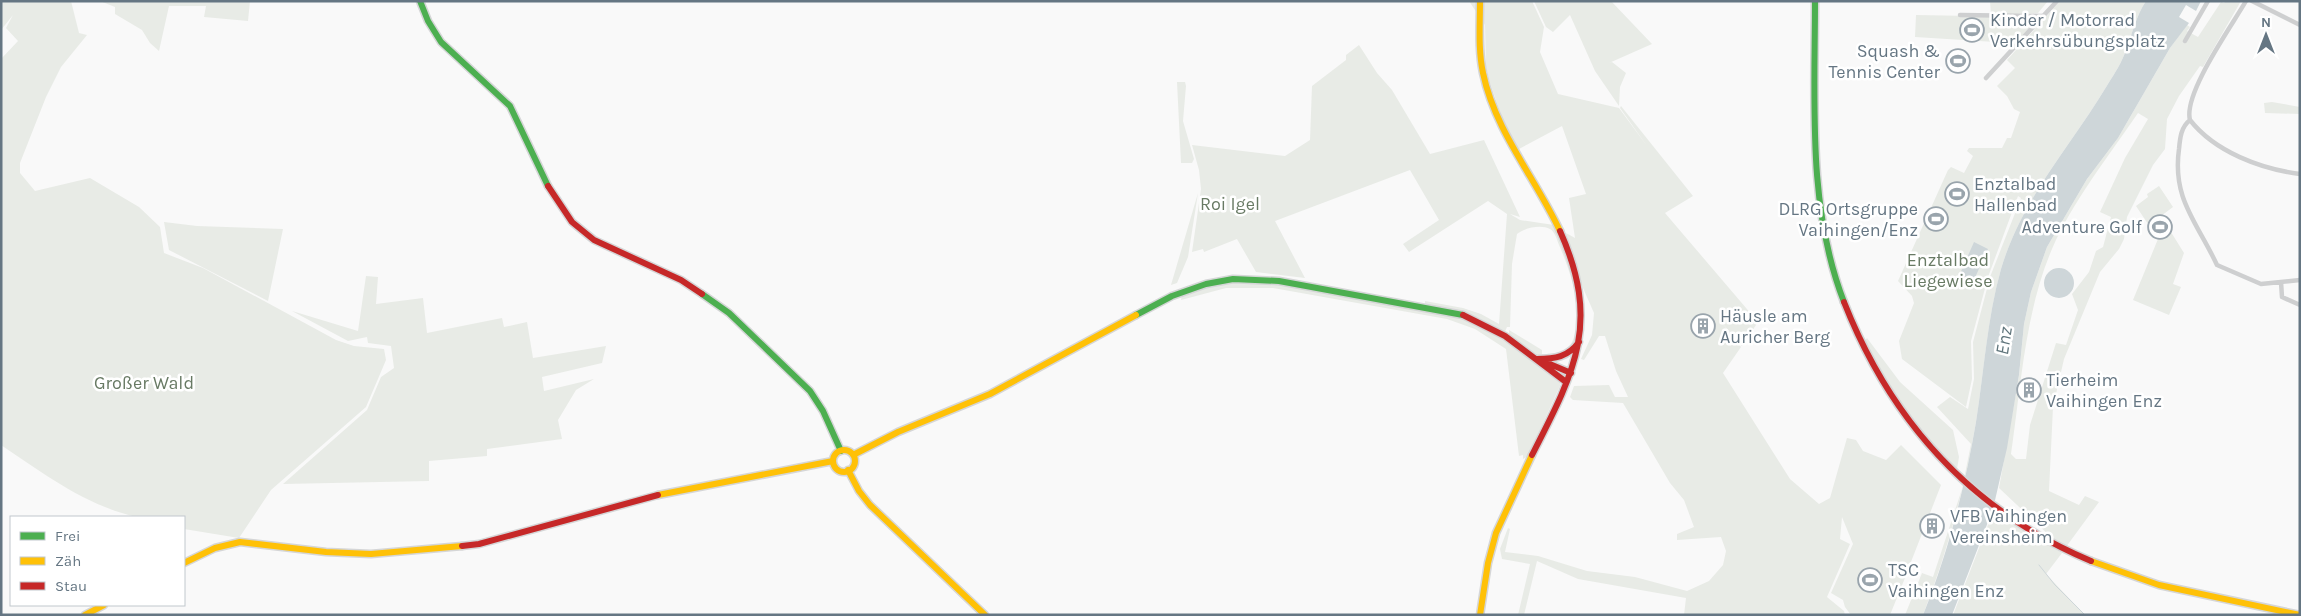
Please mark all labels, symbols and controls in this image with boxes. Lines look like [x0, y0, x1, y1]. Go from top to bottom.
place label: Kinder / Motorrad Verkehrsübungsplatz [1990, 9, 2165, 52]
north arrow [2241, 10, 2291, 60]
text: N [2261, 14, 2271, 31]
sports icon: Kinder / Motorrad Verkehrsübungsplatz [1959, 17, 1985, 43]
place label: Squash & Tennis Center [1829, 40, 1940, 83]
sports icon: Squash & Tennis Center [1945, 48, 1971, 74]
place label: Enztalbad Hallenbad [1974, 173, 2057, 216]
sports icon: Enztalbad Hallenbad [1944, 181, 1970, 207]
park label: Roi Igel [1200, 193, 1260, 215]
place label: DLRG Ortsgruppe Vaihingen/Enz [1779, 198, 1918, 241]
sports icon: DLRG Ortsgruppe Vaihingen/Enz [1923, 206, 1949, 232]
sports icon: Adventure Golf [2147, 214, 2173, 240]
place label: Adventure Golf [2022, 216, 2143, 238]
park label: Enztalbad Liegewiese [1904, 249, 1992, 292]
place label: Häusle am Auricher Berg [1720, 305, 1830, 348]
building icon: Häusle am Auricher Berg [1690, 313, 1716, 339]
water label: Enz [1991, 325, 2017, 357]
place label: Tierheim Vaihingen Enz [2046, 369, 2162, 412]
park label: Großer Wald [94, 372, 194, 394]
building icon: Tierheim Vaihingen Enz [2016, 377, 2042, 403]
place label: VFB Vaihingen Vereinsheim [1950, 505, 2067, 548]
building icon: VFB Vaihingen Vereinsheim [1919, 513, 1945, 539]
legend [10, 516, 185, 606]
text: Frei [55, 527, 80, 545]
text: Zäh [55, 552, 81, 570]
place label: TSC Vaihingen Enz [1888, 559, 2004, 602]
sports icon: TSC Vaihingen Enz [1857, 567, 1883, 593]
text: Stau [55, 577, 87, 595]

